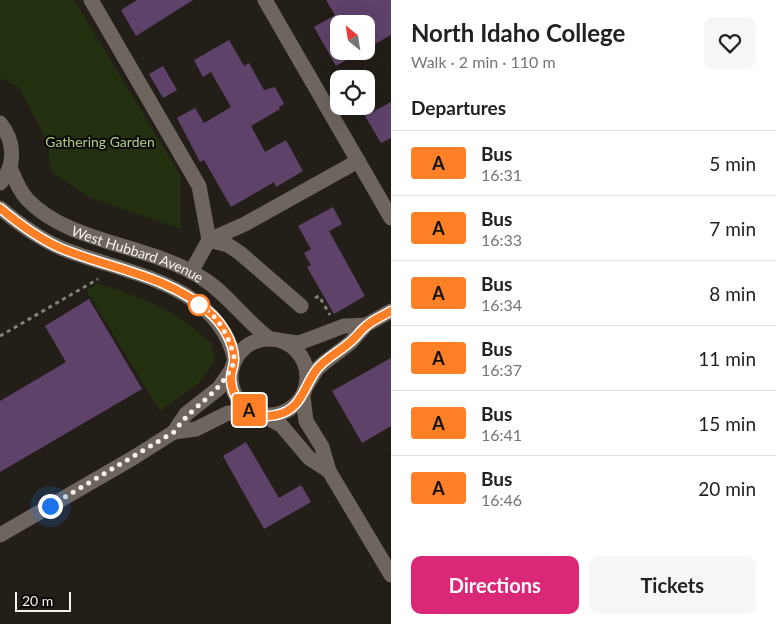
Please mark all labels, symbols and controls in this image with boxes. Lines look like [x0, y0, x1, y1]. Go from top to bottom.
north arrow [330, 15, 375, 60]
map controls [330, 15, 375, 115]
button: heart [704, 17, 756, 69]
text: North Idaho College [411, 18, 625, 47]
text: Walk · 2 min · 110 m [411, 52, 556, 71]
button: locate [330, 70, 375, 115]
text: Departures [411, 96, 506, 119]
park label: Gathering Garden [45, 133, 155, 150]
text: Bus [481, 142, 512, 165]
text: A [432, 152, 445, 174]
text: 5 min [709, 152, 756, 175]
text: 16:31 [481, 165, 522, 184]
text: Bus [481, 207, 512, 230]
text: A [432, 217, 445, 239]
text: 7 min [709, 217, 756, 240]
street label: West Hubbard Avenue [69, 221, 207, 285]
text: 16:33 [481, 230, 522, 249]
text: Bus [481, 272, 512, 295]
text: A [432, 282, 445, 304]
text: 8 min [709, 282, 756, 305]
unlabelled marker [188, 294, 210, 316]
text: 16:34 [481, 295, 522, 314]
text: Bus [481, 337, 512, 360]
text: A [432, 347, 445, 369]
text: 11 min [698, 347, 756, 370]
text: 16:37 [481, 360, 522, 379]
line badge: A [233, 394, 265, 426]
text: A [243, 399, 255, 421]
text: Bus [481, 402, 512, 425]
text: A [432, 412, 445, 434]
text: 15 min [698, 412, 756, 435]
text: 16:41 [481, 425, 522, 444]
text: Bus [481, 467, 512, 490]
text: A [432, 477, 445, 499]
text: 20 min [698, 477, 756, 500]
text: 16:46 [481, 490, 522, 509]
your location [38, 494, 63, 519]
button: Directions [411, 556, 579, 614]
button: Tickets [589, 556, 756, 614]
scale bar [15, 589, 71, 612]
text: 20 m [22, 592, 53, 609]

